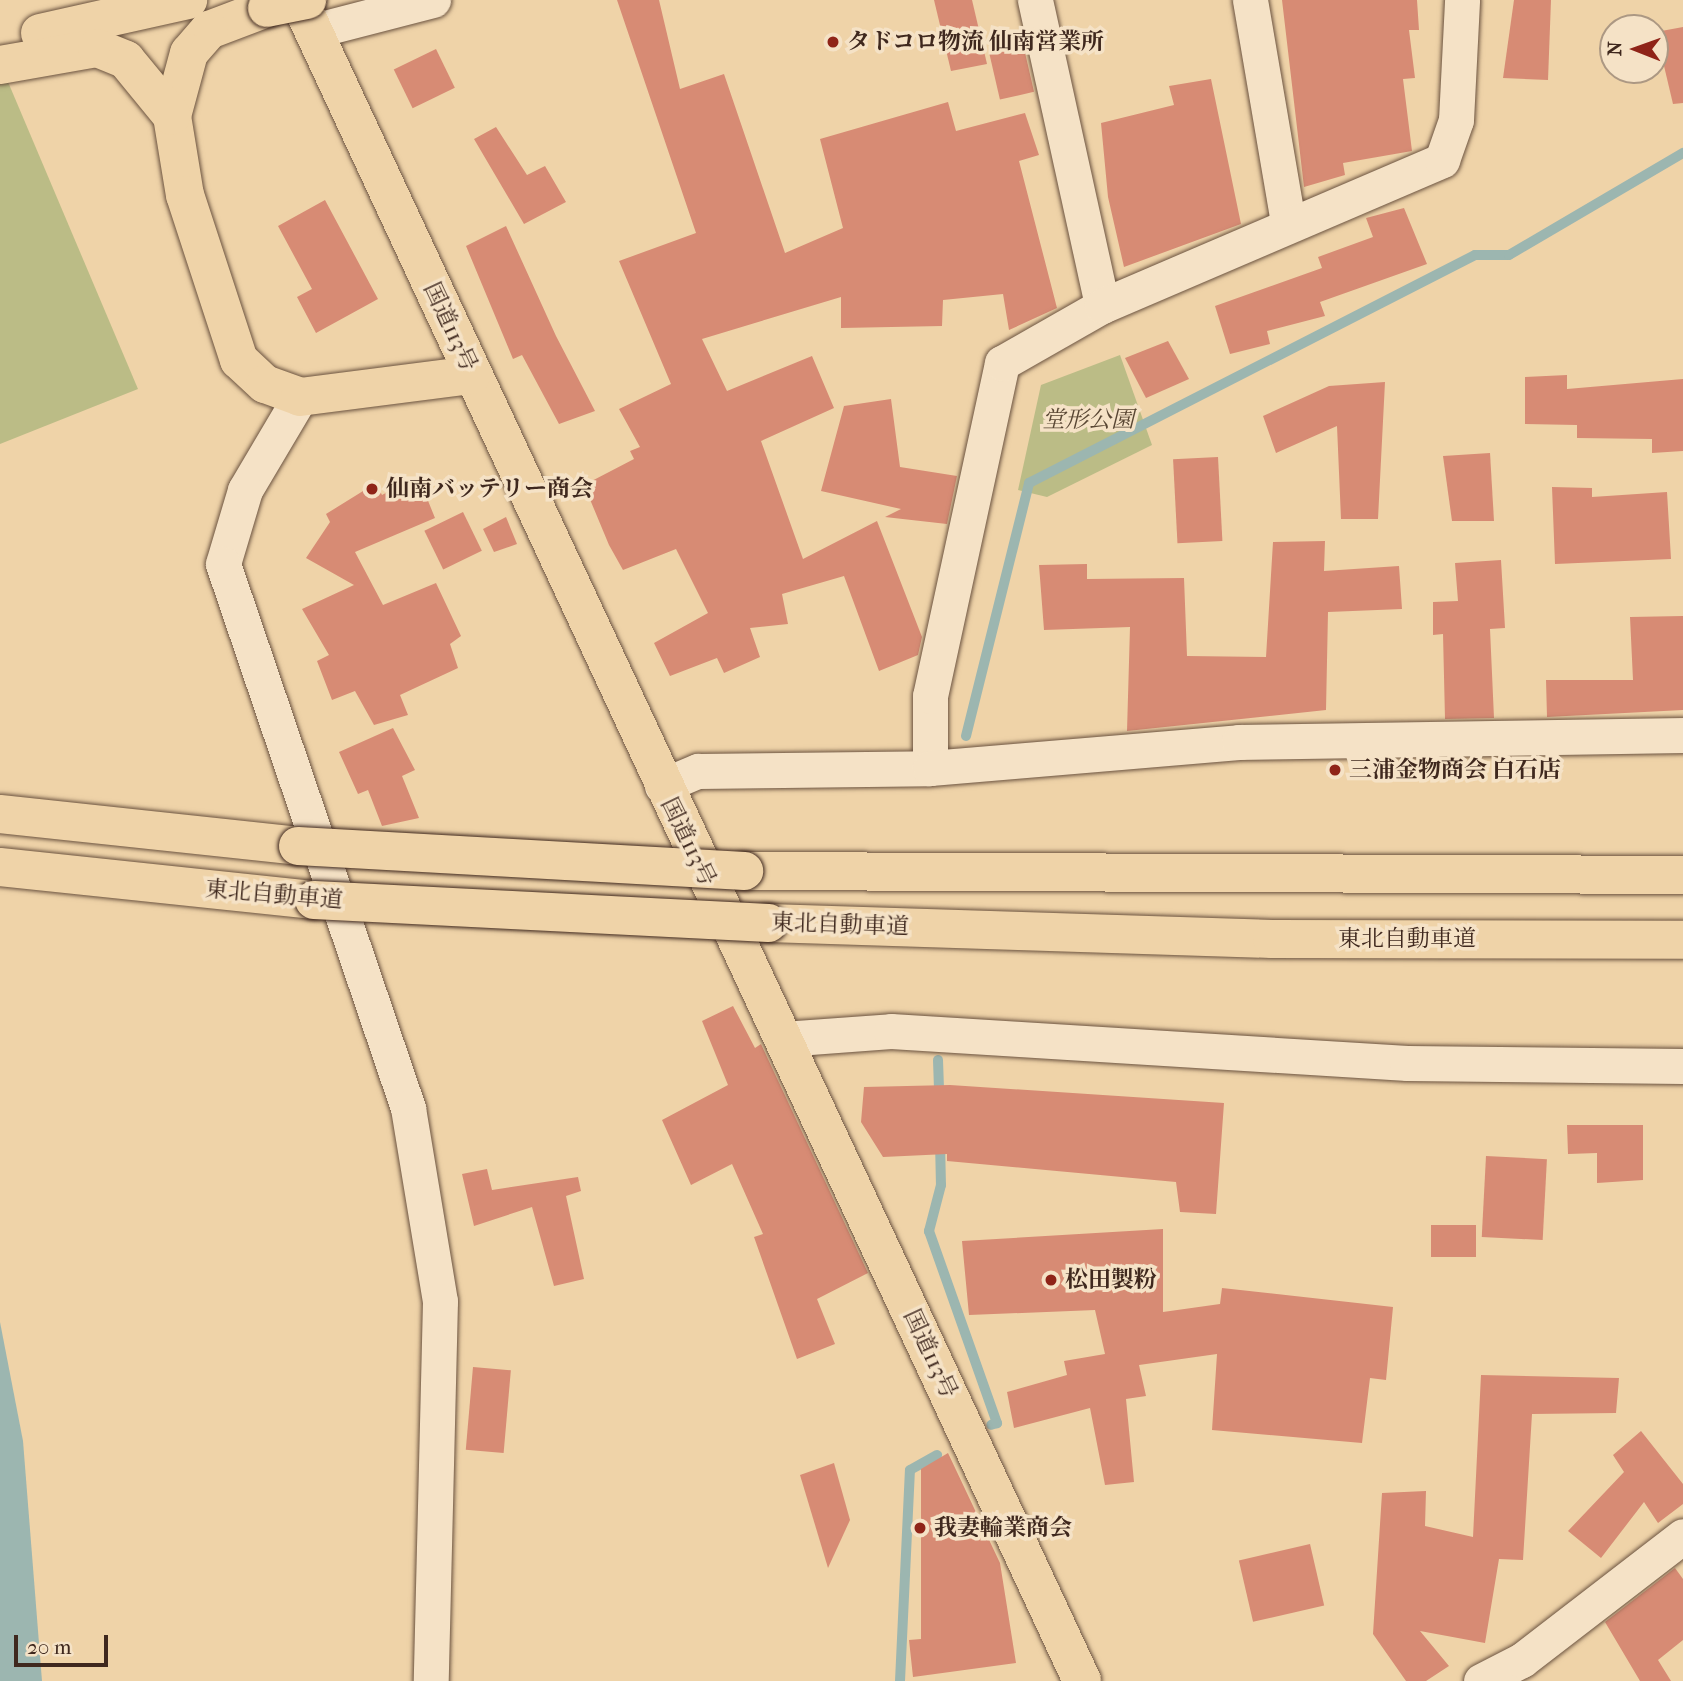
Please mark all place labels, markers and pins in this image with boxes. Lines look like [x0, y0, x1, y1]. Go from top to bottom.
place label: タドコロ物流 仙南営業所 [847, 28, 1105, 56]
marker: タドコロ物流 仙南営業所 [825, 34, 841, 50]
place label: 仙南バッテリー商会 [386, 475, 593, 503]
marker: 仙南バッテリー商会 [364, 481, 380, 497]
place label: 三浦金物商会 白石店 [1349, 756, 1561, 784]
marker: 三浦金物商会 白石店 [1327, 762, 1343, 778]
place label: 松田製粉 [1065, 1266, 1157, 1294]
marker: 松田製粉 [1043, 1272, 1059, 1288]
place label: 我妻輪業商会 [934, 1514, 1072, 1542]
marker: 我妻輪業商会 [912, 1520, 928, 1536]

